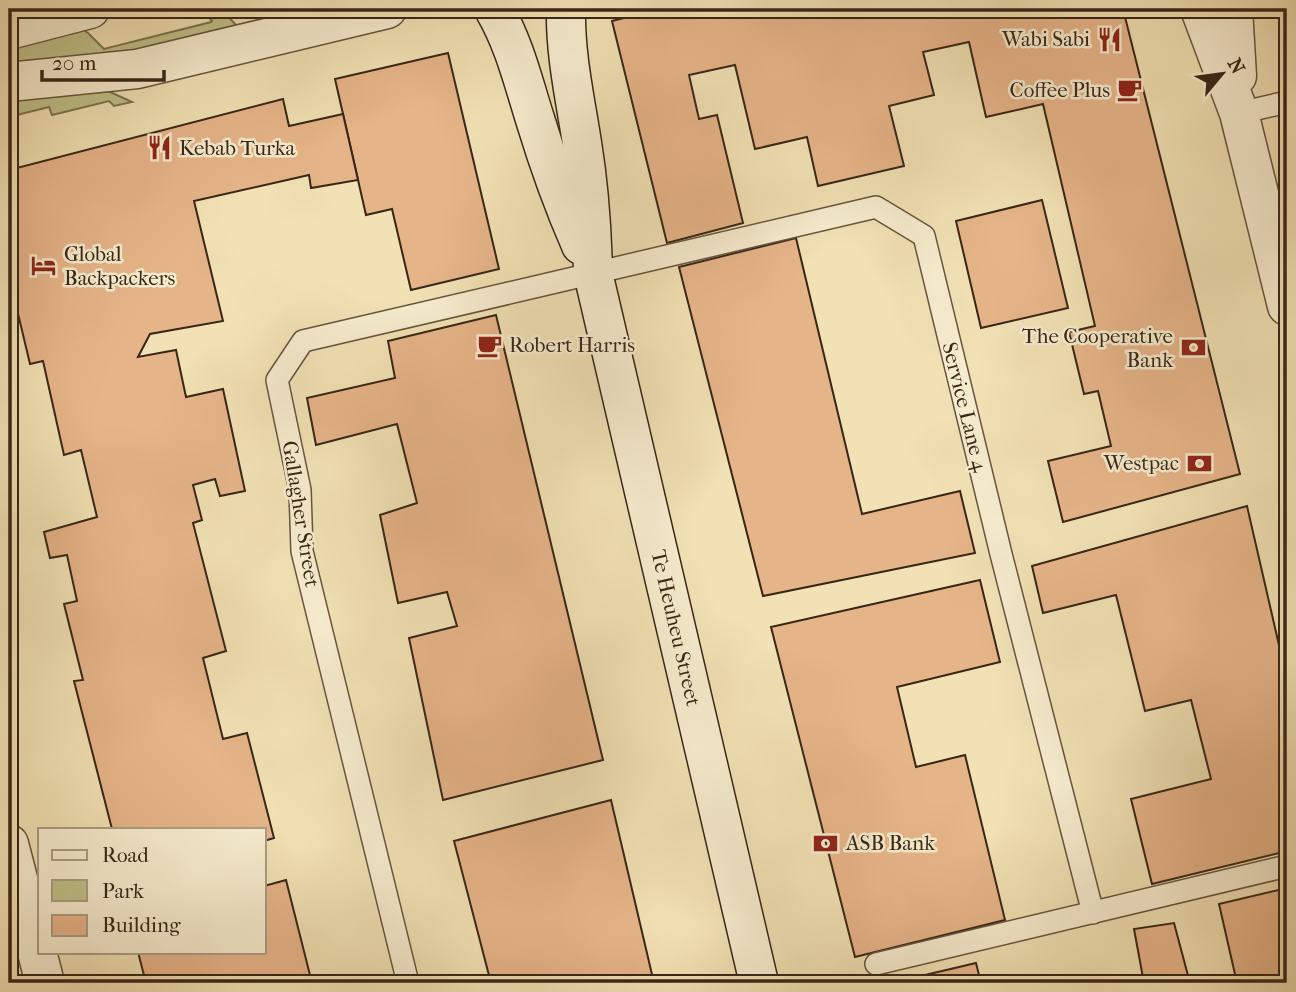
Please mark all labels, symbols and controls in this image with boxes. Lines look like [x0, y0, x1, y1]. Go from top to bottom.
restaurant icon: Wabi Sabi [1096, 25, 1124, 53]
place label: Wabi Sabi [1001, 27, 1090, 51]
scale bar [42, 38, 164, 82]
north arrow [1188, 38, 1258, 108]
text: 20 m [52, 51, 97, 75]
text: N [1223, 55, 1249, 78]
cafe icon: Coffee Plus [1116, 76, 1144, 104]
place label: Coffee Plus [1010, 78, 1110, 102]
restaurant icon: Kebab Turka [145, 134, 173, 162]
place label: Kebab Turka [179, 136, 296, 160]
place label: Global Backpackers [64, 242, 176, 290]
hotel icon: Global Backpackers [30, 252, 58, 280]
place label: The Cooperative Bank [1022, 324, 1173, 372]
cafe icon: Robert Harris [475, 331, 503, 359]
place label: Robert Harris [509, 333, 635, 357]
bank icon: The Cooperative Bank [1179, 334, 1207, 362]
street label: Service Lane 4 [937, 340, 993, 475]
street label: Gallagher Street [278, 439, 325, 589]
bank icon: Westpac [1185, 449, 1213, 477]
place label: Westpac [1103, 451, 1179, 475]
street label: Te Heuheu Street [646, 547, 706, 709]
legend [38, 828, 266, 954]
bank icon: ASB Bank [812, 829, 840, 857]
place label: ASB Bank [845, 831, 935, 855]
text: Road [102, 843, 149, 867]
text: Park [102, 879, 144, 903]
text: Building [102, 913, 181, 937]

